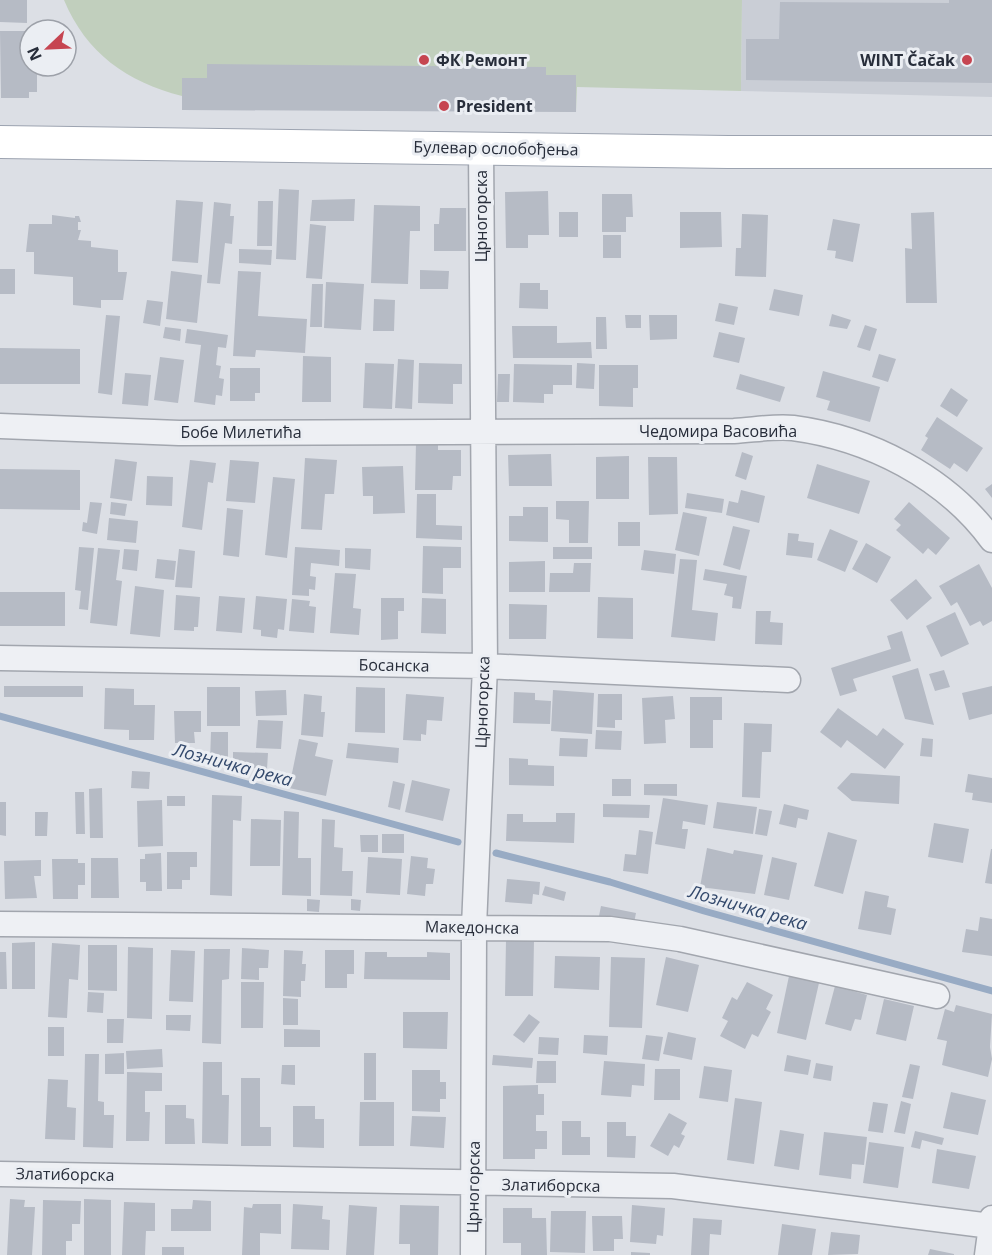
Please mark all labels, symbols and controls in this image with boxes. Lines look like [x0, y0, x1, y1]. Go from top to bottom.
north arrow [18, 18, 78, 78]
text: N [22, 44, 47, 64]
place label: ФК Ремонт [436, 49, 527, 71]
place label: WINT Čačak [860, 49, 955, 71]
marker: ФК Ремонт [417, 53, 431, 67]
marker: WINT Čačak [960, 53, 974, 67]
place label: President [456, 95, 533, 117]
marker: President [437, 99, 451, 113]
street label: Булевар ослобођења [413, 136, 579, 160]
street label: Црногорска [470, 170, 492, 262]
street label: Чедомира Васовића [639, 420, 797, 442]
street label: Бобе Милетића [180, 421, 302, 443]
street label: Босанска [358, 653, 430, 677]
street label: Црногорска [469, 655, 495, 749]
water label: Лозничка река [170, 736, 295, 791]
water label: Лозничка река [685, 878, 810, 935]
street label: Македонска [425, 915, 519, 939]
street label: Црногорска [461, 1141, 485, 1233]
street label: Златиборска [15, 1162, 115, 1186]
street label: Златиборска [501, 1173, 601, 1197]

